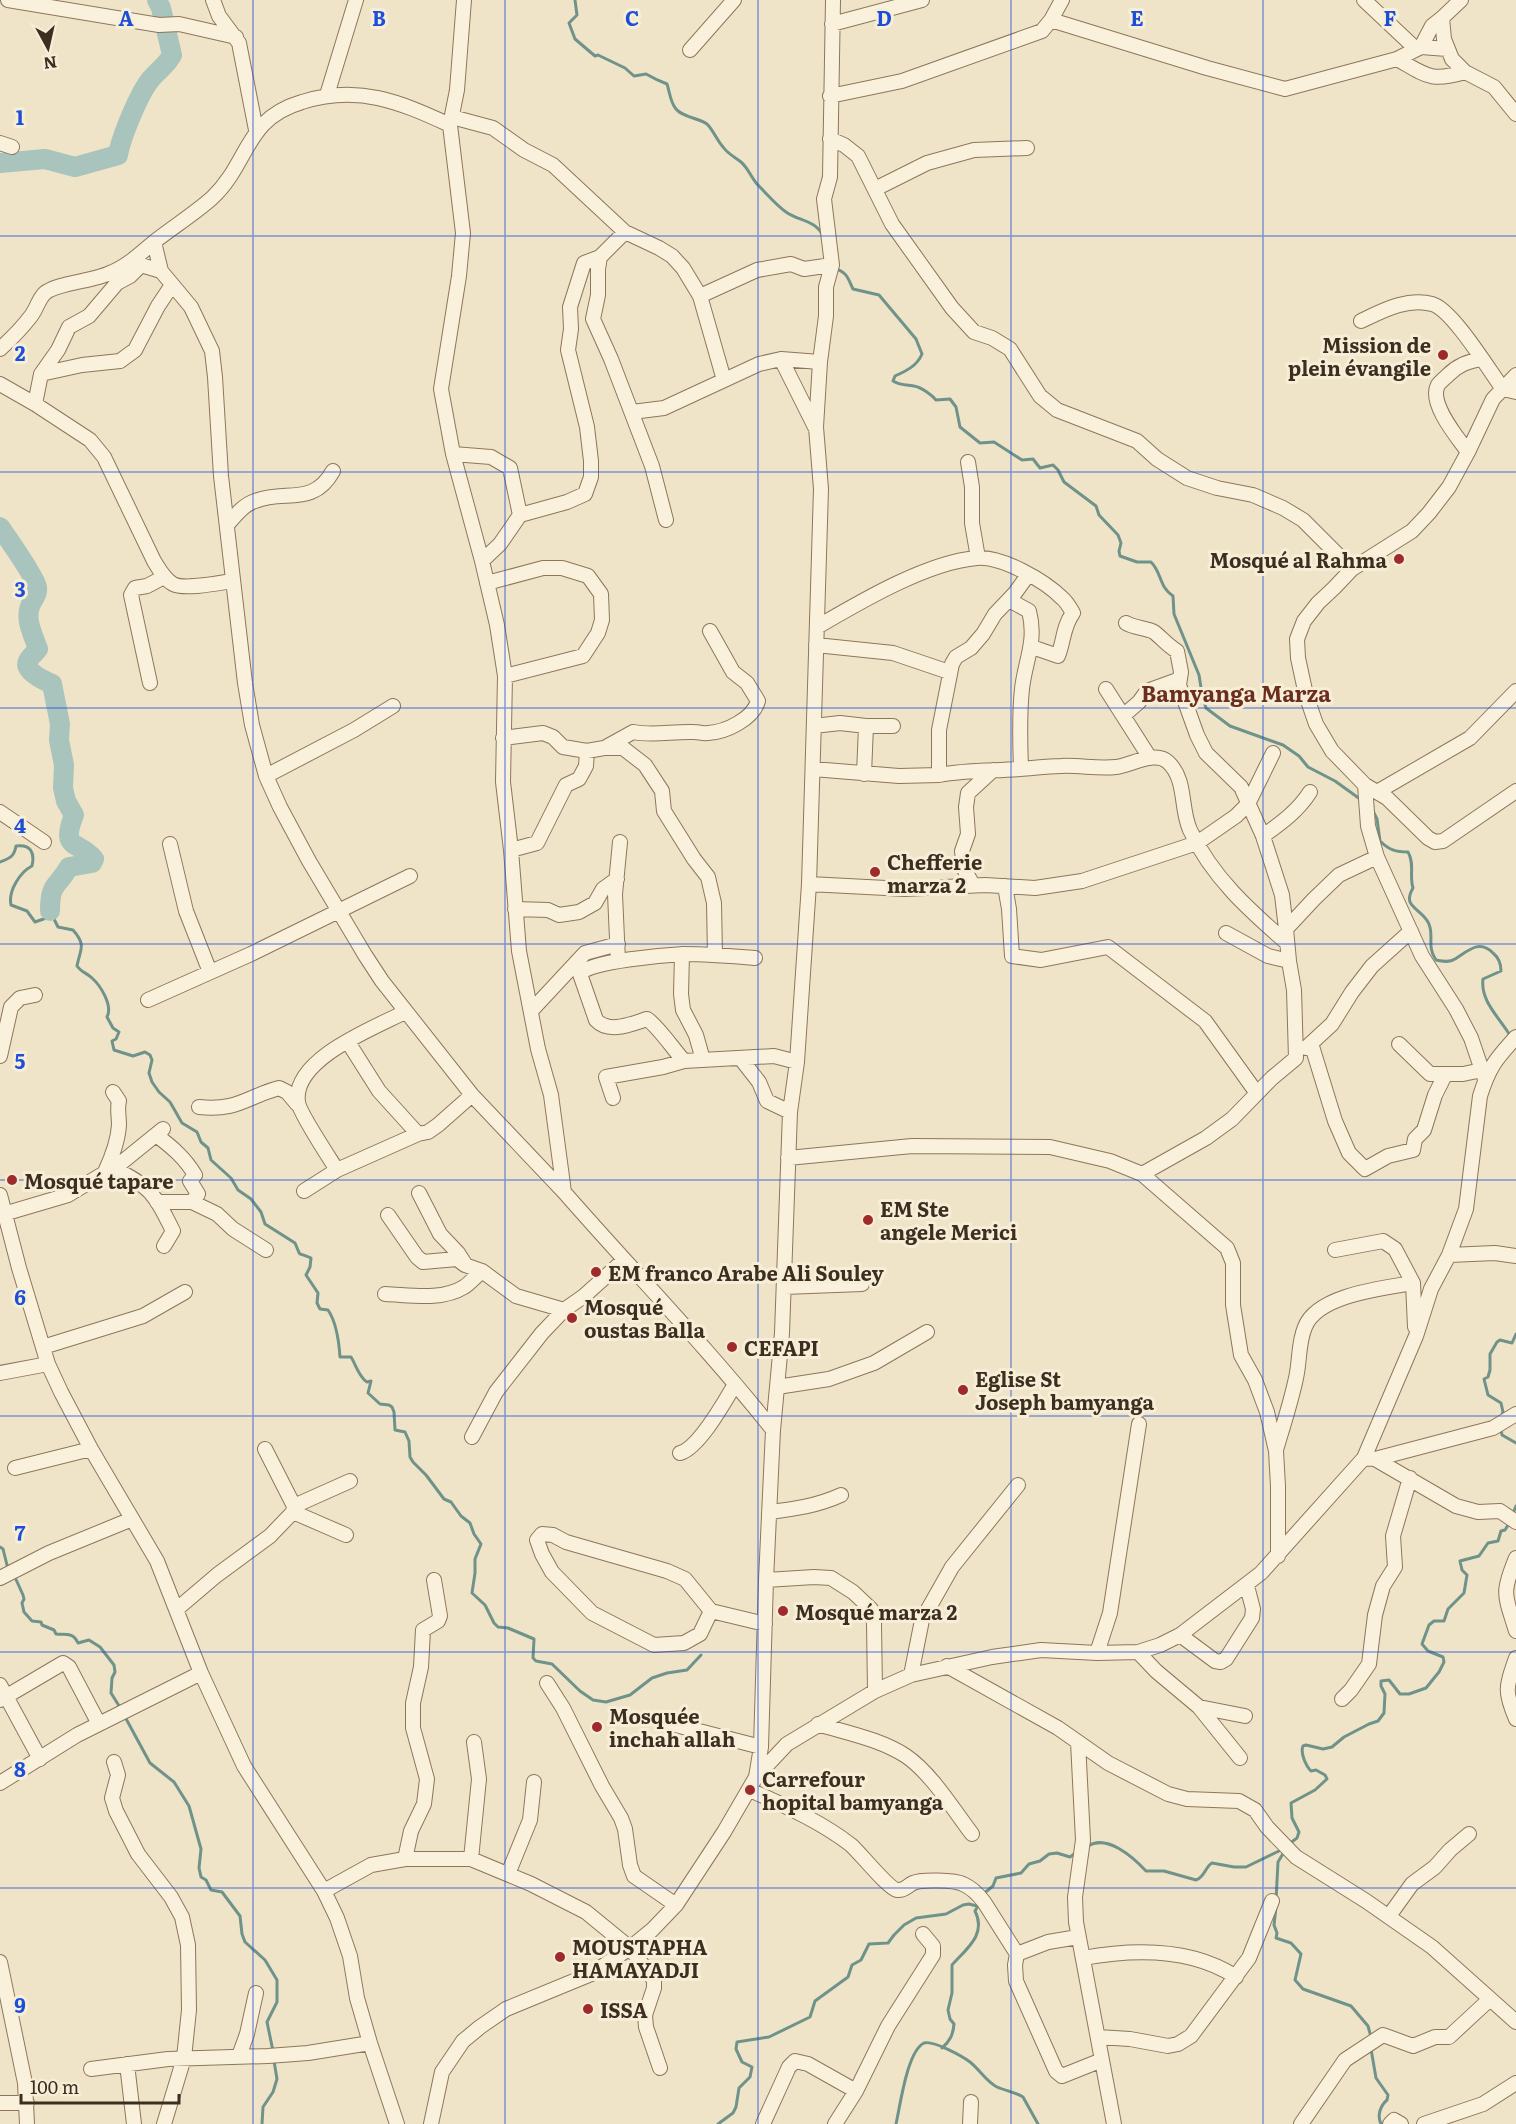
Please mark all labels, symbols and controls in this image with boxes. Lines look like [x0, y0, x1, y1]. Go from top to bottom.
text: A [118, 2, 134, 32]
text: B [372, 2, 386, 32]
text: C [625, 2, 639, 32]
text: D [876, 2, 892, 32]
text: E [1130, 2, 1144, 32]
text: F [1384, 2, 1397, 32]
north arrow [18, 18, 78, 78]
text: N [42, 51, 59, 77]
text: 1 [16, 101, 24, 131]
place label: Mission de plein évangile [1288, 329, 1431, 382]
text: 2 [15, 337, 26, 367]
marker: Mission de plein évangile [1436, 348, 1450, 362]
place label: Mosqué al Rahma [1209, 544, 1387, 574]
marker: Mosqué al Rahma [1392, 552, 1406, 566]
text: 3 [14, 573, 26, 603]
district label: Bamyanga Marza [1141, 676, 1331, 709]
text: 4 [14, 809, 26, 839]
place label: Chefferie marza 2 [887, 846, 982, 899]
marker: Chefferie marza 2 [868, 865, 882, 879]
text: 5 [15, 1045, 26, 1075]
place label: Mosqué tapare [24, 1165, 174, 1195]
marker: Mosqué tapare [5, 1173, 19, 1187]
place label: EM Ste angele Merici [880, 1193, 1017, 1246]
marker: EM Ste angele Merici [861, 1213, 875, 1227]
place label: EM franco Arabe Ali Souley [608, 1257, 885, 1287]
marker: EM franco Arabe Ali Souley [589, 1265, 603, 1279]
text: 6 [14, 1281, 26, 1311]
place label: Mosqué oustas Balla [584, 1291, 706, 1344]
marker: Mosqué oustas Balla [565, 1311, 579, 1325]
place label: CEFAPI [744, 1332, 819, 1362]
marker: CEFAPI [725, 1340, 739, 1354]
place label: Eglise St Joseph bamyanga [975, 1363, 1155, 1416]
marker: Eglise St Joseph bamyanga [956, 1383, 970, 1397]
text: 7 [15, 1517, 26, 1547]
place label: Mosqué marza 2 [795, 1596, 958, 1626]
marker: Mosqué marza 2 [776, 1604, 790, 1618]
place label: Mosquée inchah allah [609, 1700, 736, 1753]
marker: Mosquée inchah allah [590, 1720, 604, 1734]
text: 8 [14, 1753, 26, 1783]
place label: Carrefour hopital bamyanga [762, 1763, 944, 1816]
marker: Carrefour hopital bamyanga [743, 1783, 757, 1797]
place label: MOUSTAPHA HAMAYADJI [572, 1931, 707, 1984]
marker: MOUSTAPHA HAMAYADJI [553, 1950, 567, 1964]
text: 9 [14, 1989, 26, 2019]
place label: ISSA [600, 1994, 648, 2024]
marker: ISSA [581, 2002, 595, 2016]
scale bar [21, 2067, 178, 2105]
text: 100 m [30, 2073, 79, 2100]

